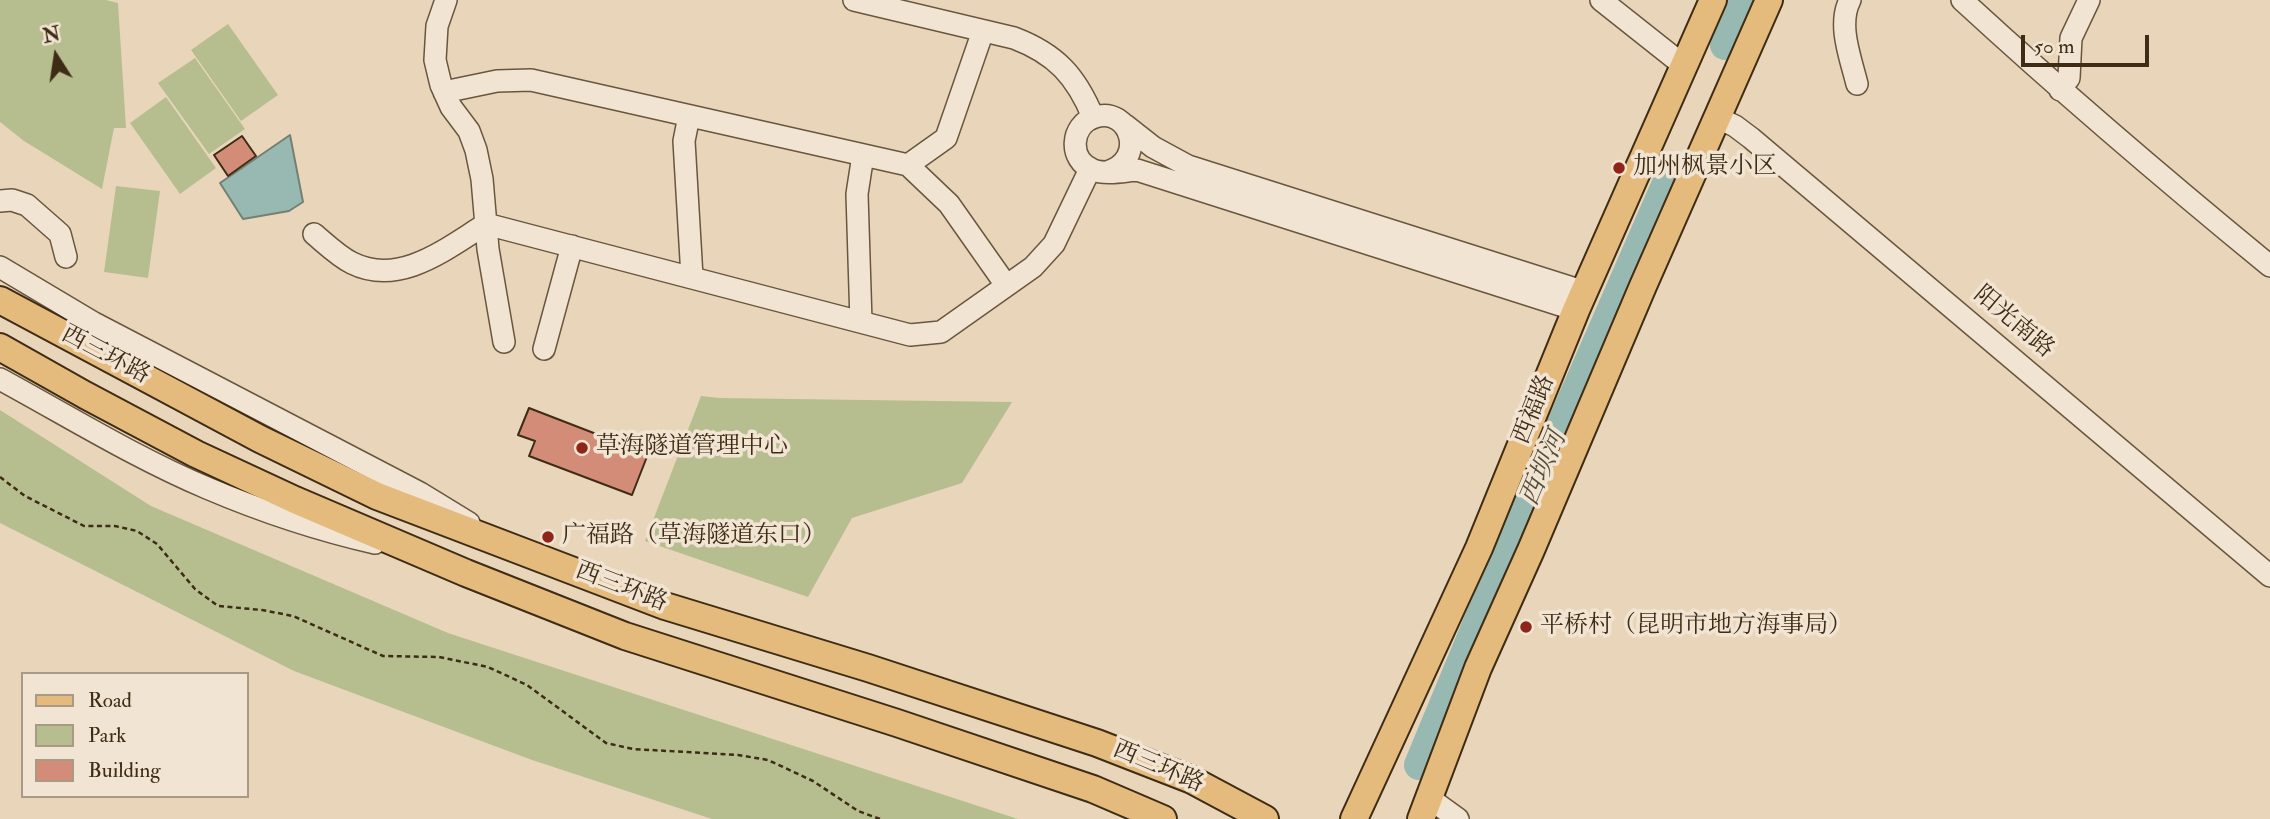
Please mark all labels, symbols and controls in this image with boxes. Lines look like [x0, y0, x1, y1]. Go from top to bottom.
north arrow [21, 21, 91, 91]
scale bar [2025, 21, 2153, 65]
text: N [41, 22, 62, 49]
text: 50 m [2034, 33, 2075, 60]
place label: 加州枫景小区 [1633, 154, 1777, 182]
marker: 加州枫景小区 [1611, 160, 1627, 176]
street label: 阳光南路 [1967, 281, 2059, 365]
street label: 西三环路 [56, 321, 154, 391]
street label: 西福路 [1508, 371, 1562, 449]
water label: 西坝河 [1515, 427, 1575, 511]
place label: 草海隧道管理中心 [596, 434, 788, 462]
marker: 草海隧道管理中心 [574, 440, 590, 456]
place label: 广福路（草海隧道东口） [562, 523, 826, 551]
marker: 广福路（草海隧道东口） [540, 529, 556, 545]
street label: 西三环路 [571, 557, 671, 619]
place label: 平桥村（昆明市地方海事局） [1540, 613, 1852, 641]
marker: 平桥村（昆明市地方海事局） [1518, 619, 1534, 635]
legend [21, 672, 248, 798]
text: Road [88, 687, 132, 714]
text: Park [88, 722, 126, 749]
street label: 西三环路 [1108, 736, 1208, 800]
text: Building [88, 757, 161, 784]

